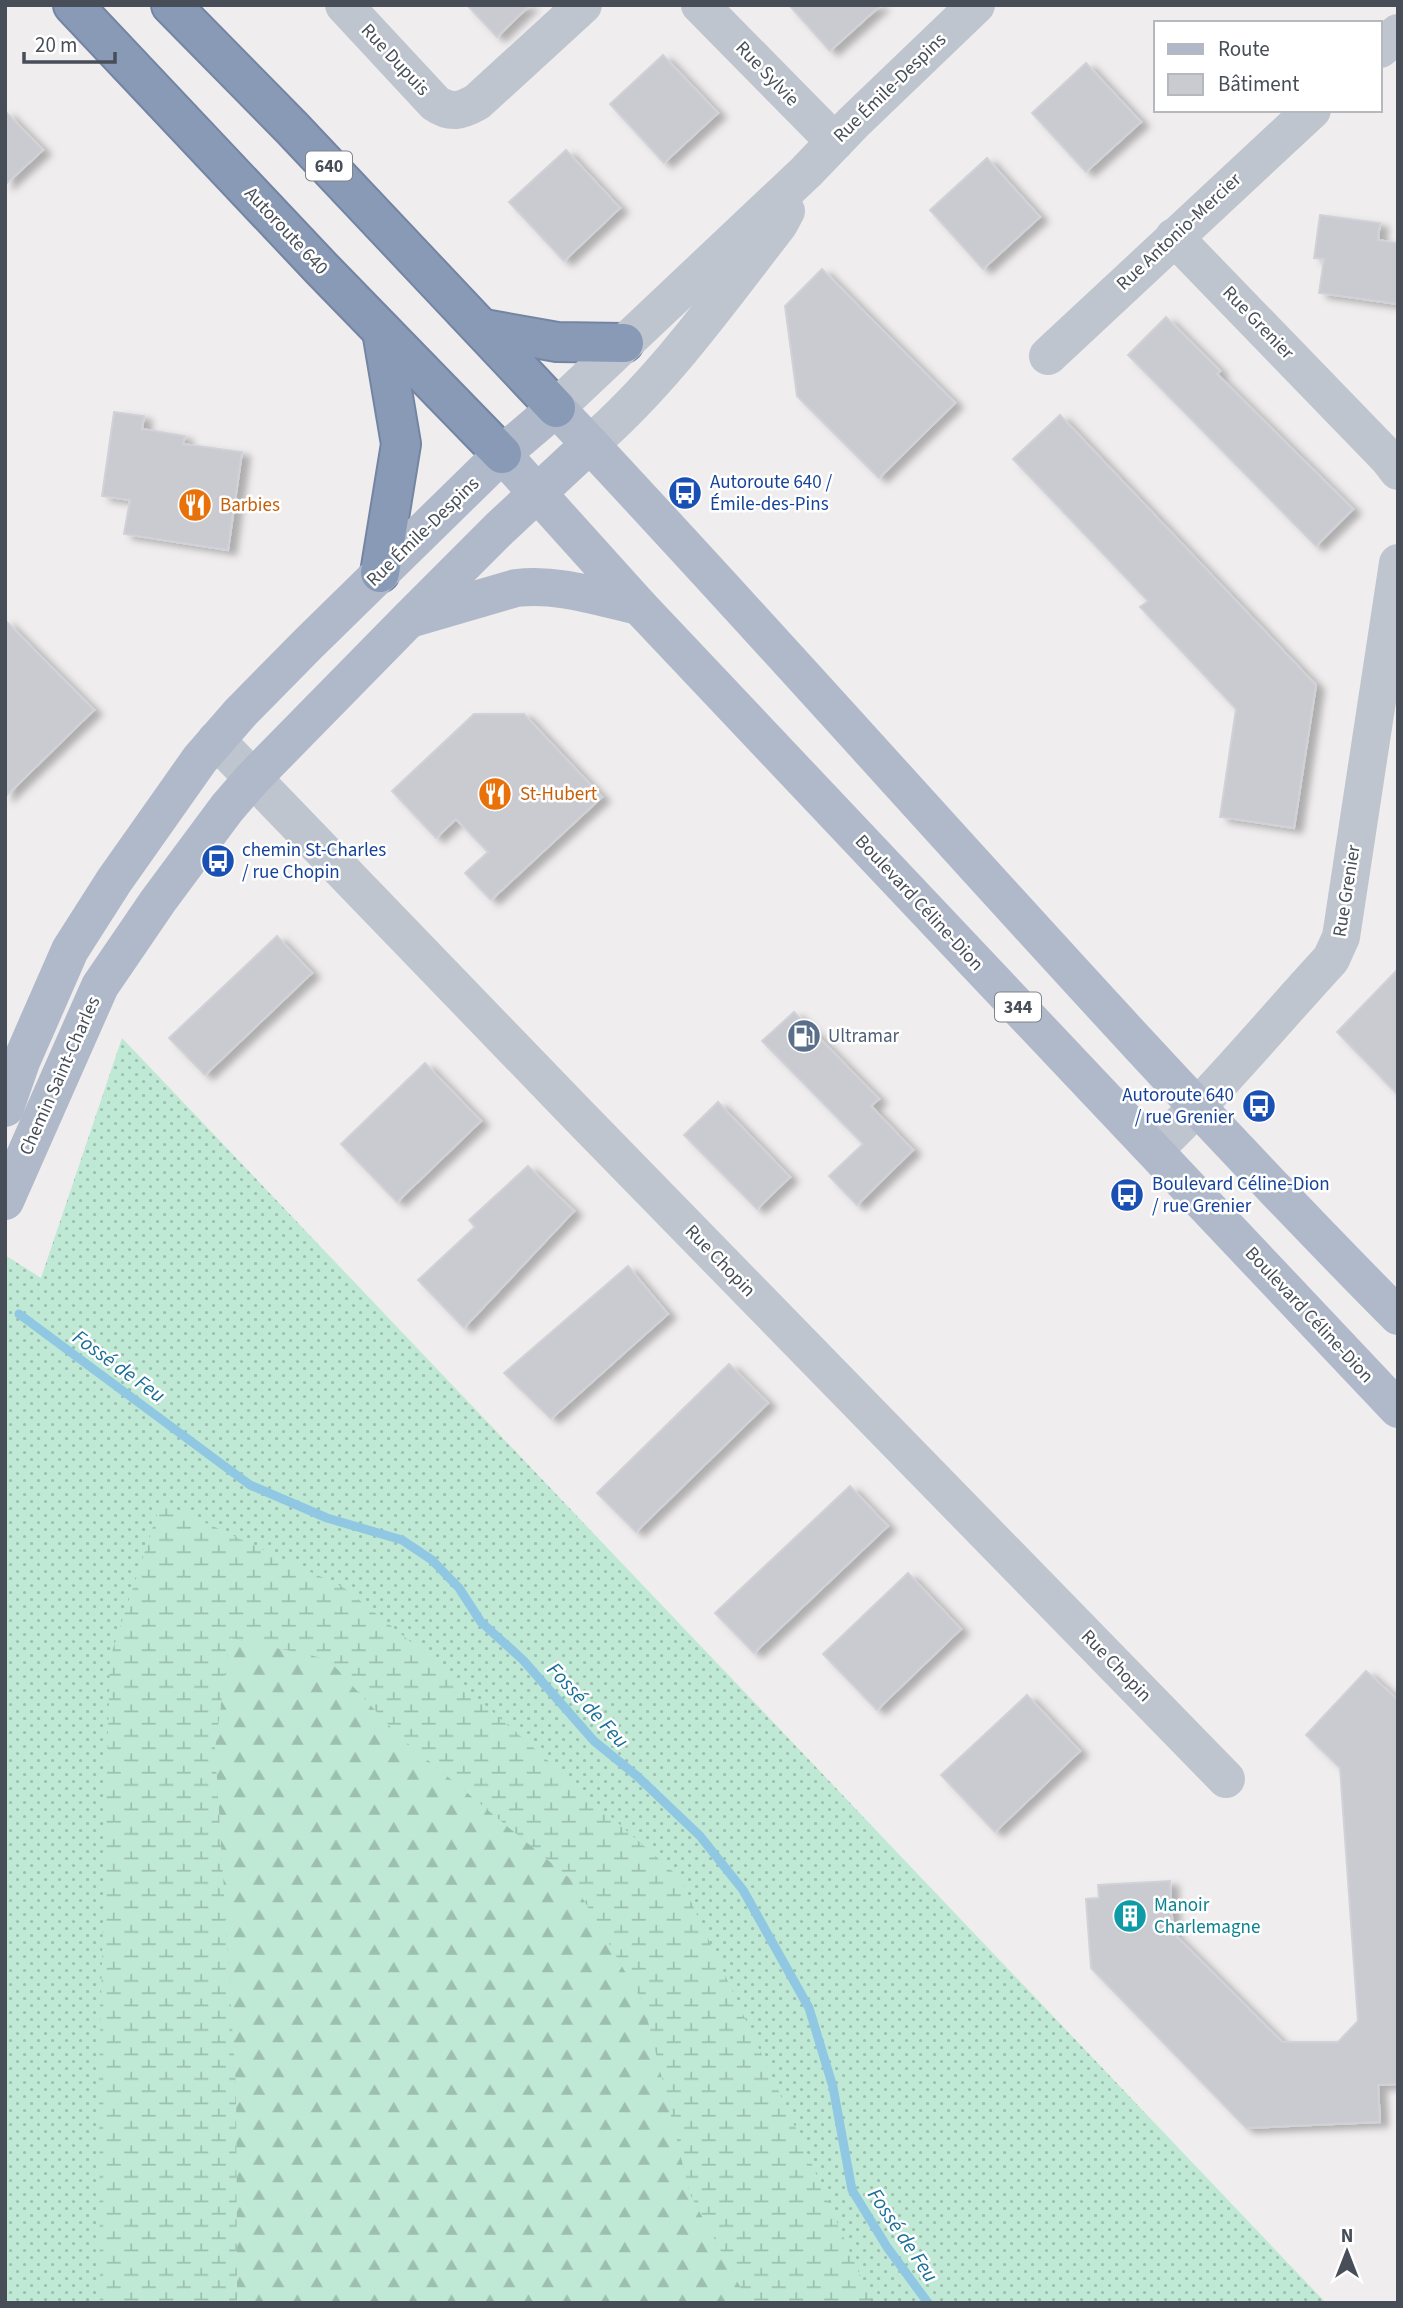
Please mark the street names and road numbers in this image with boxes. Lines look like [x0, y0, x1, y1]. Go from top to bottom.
street label: Rue Dupuis [354, 18, 436, 102]
street label: Rue Émile-Despins [827, 27, 953, 149]
street label: Rue Sylvie [729, 35, 805, 113]
road number: 640 [306, 152, 352, 181]
street label: Rue Antonio-Mercier [1111, 167, 1248, 297]
street label: Autoroute 640 [238, 181, 334, 281]
street label: Rue Grenier [1216, 280, 1300, 366]
street label: Rue Émile-Despins [360, 471, 486, 593]
street label: Boulevard Céline-Dion [849, 829, 989, 977]
street label: Rue Grenier [1326, 843, 1368, 939]
street label: Chemin Saint-Charles [13, 992, 107, 1160]
road number: 344 [995, 992, 1041, 1022]
street label: Rue Chopin [679, 1219, 761, 1303]
street label: Boulevard Céline-Dion [1239, 1241, 1379, 1389]
street label: Rue Chopin [1075, 1624, 1157, 1708]

